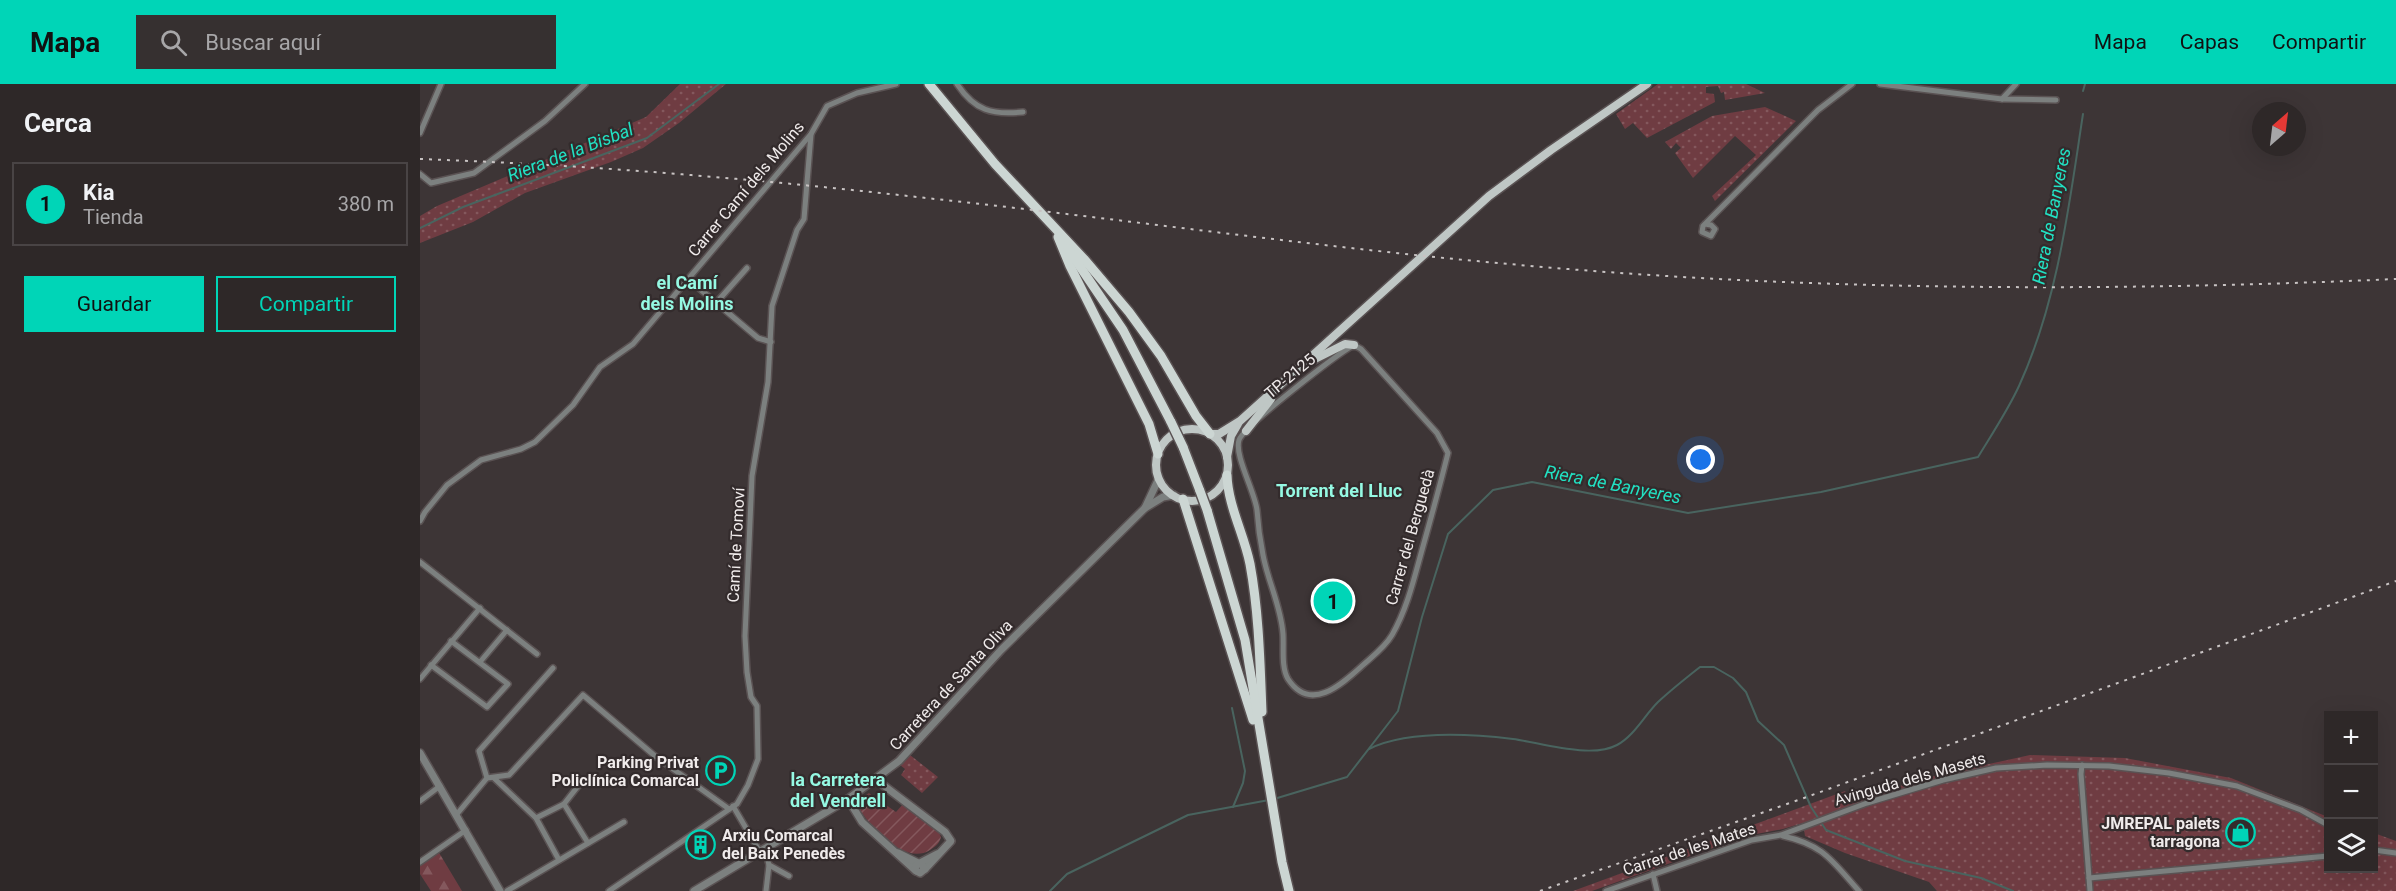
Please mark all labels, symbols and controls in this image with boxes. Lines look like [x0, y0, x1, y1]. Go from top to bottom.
search box [136, 15, 556, 69]
text: Mapa [30, 26, 100, 59]
icon: search [157, 26, 190, 59]
text: Buscar aquí [205, 30, 321, 55]
text: Mapa [2094, 30, 2147, 54]
text: Capas [2180, 30, 2239, 54]
text: Compartir [2272, 30, 2366, 54]
north arrow [2252, 102, 2306, 156]
text: Cerca [24, 108, 92, 138]
water label: Riera de la Bisbal [504, 118, 637, 186]
street label: Carrer Camí dels Molins [684, 118, 808, 260]
water label: Riera de Banyeres [2027, 146, 2075, 286]
text: Kia [83, 180, 115, 205]
text: 1 [40, 192, 51, 216]
text: 380 m [338, 192, 394, 216]
text: Tienda [83, 205, 144, 229]
district label: el Camí dels Molins [640, 272, 734, 314]
button: Guardar [24, 276, 204, 332]
button: Compartir [216, 276, 396, 332]
street label: TP-2125 [1261, 349, 1319, 403]
your location [1686, 445, 1715, 474]
water label: Riera de Banyeres [1543, 460, 1683, 508]
street label: Carrer del Berguedà [1381, 467, 1439, 607]
district label: Torrent del Lluc [1276, 480, 1402, 501]
street label: Camí de Tomoví [724, 486, 749, 603]
pin: 1 [1314, 578, 1352, 624]
street label: Carretera de Santa Oliva [886, 616, 1016, 754]
map controls [2324, 711, 2378, 873]
button: + [2324, 711, 2378, 765]
street label: Avinguda dels Masets [1832, 748, 1988, 810]
place label: Parking Privat Policlínica Comarcal [552, 753, 700, 790]
parking icon: Parking Privat Policlínica Comarcal [704, 755, 736, 787]
button: − [2324, 765, 2378, 819]
district label: la Carretera del Vendrell [790, 769, 886, 811]
place label: JMREPAL palets tarragona [2101, 814, 2220, 851]
shop icon: JMREPAL palets tarragona [2225, 816, 2257, 848]
street label: Carrer de les Mates [1620, 819, 1758, 879]
button: layers [2324, 819, 2378, 873]
place label: Arxiu Comarcal del Baix Penedès [722, 826, 845, 863]
building icon: Arxiu Comarcal del Baix Penedès [685, 828, 717, 860]

